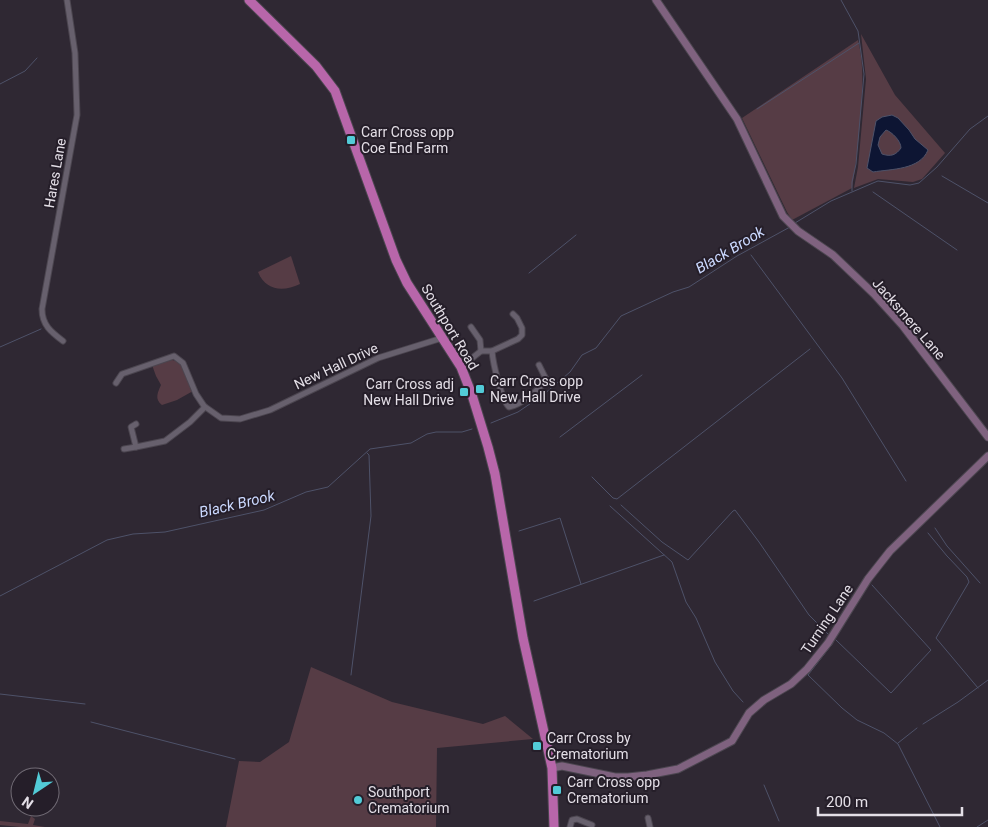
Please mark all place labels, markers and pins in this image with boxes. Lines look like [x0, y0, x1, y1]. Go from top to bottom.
place label: Carr Cross opp Coe End Farm [361, 124, 454, 156]
marker: Carr Cross opp Coe End Farm [345, 134, 357, 146]
place label: Carr Cross opp New Hall Drive [490, 373, 583, 405]
place label: Carr Cross adj New Hall Drive [363, 376, 454, 408]
marker: Carr Cross opp New Hall Drive [474, 383, 486, 395]
marker: Carr Cross adj New Hall Drive [458, 386, 470, 398]
place label: Carr Cross by Crematorium [547, 730, 631, 762]
marker: Carr Cross by Crematorium [531, 740, 543, 752]
place label: Carr Cross opp Crematorium [567, 774, 660, 806]
place label: Southport Crematorium [368, 784, 450, 816]
marker: Carr Cross opp Crematorium [551, 784, 563, 796]
marker: Southport Crematorium [352, 794, 364, 806]

